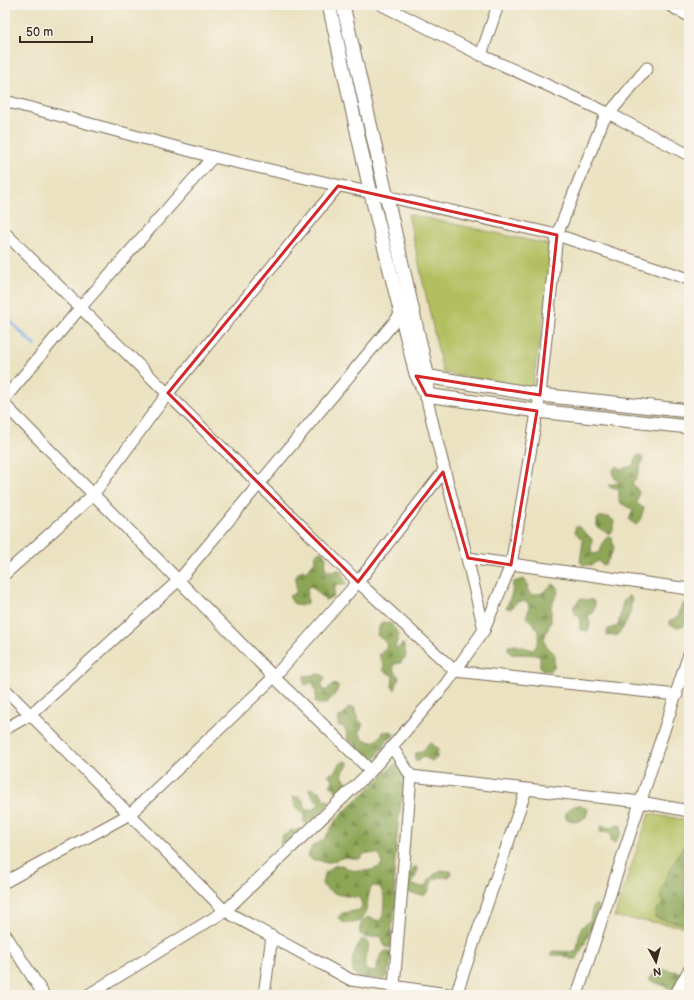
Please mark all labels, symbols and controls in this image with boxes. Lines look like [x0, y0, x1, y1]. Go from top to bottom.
scale bar [20, 18, 92, 44]
text: 50 m [26, 25, 53, 40]
north arrow [636, 942, 676, 982]
text: N [652, 964, 662, 978]

